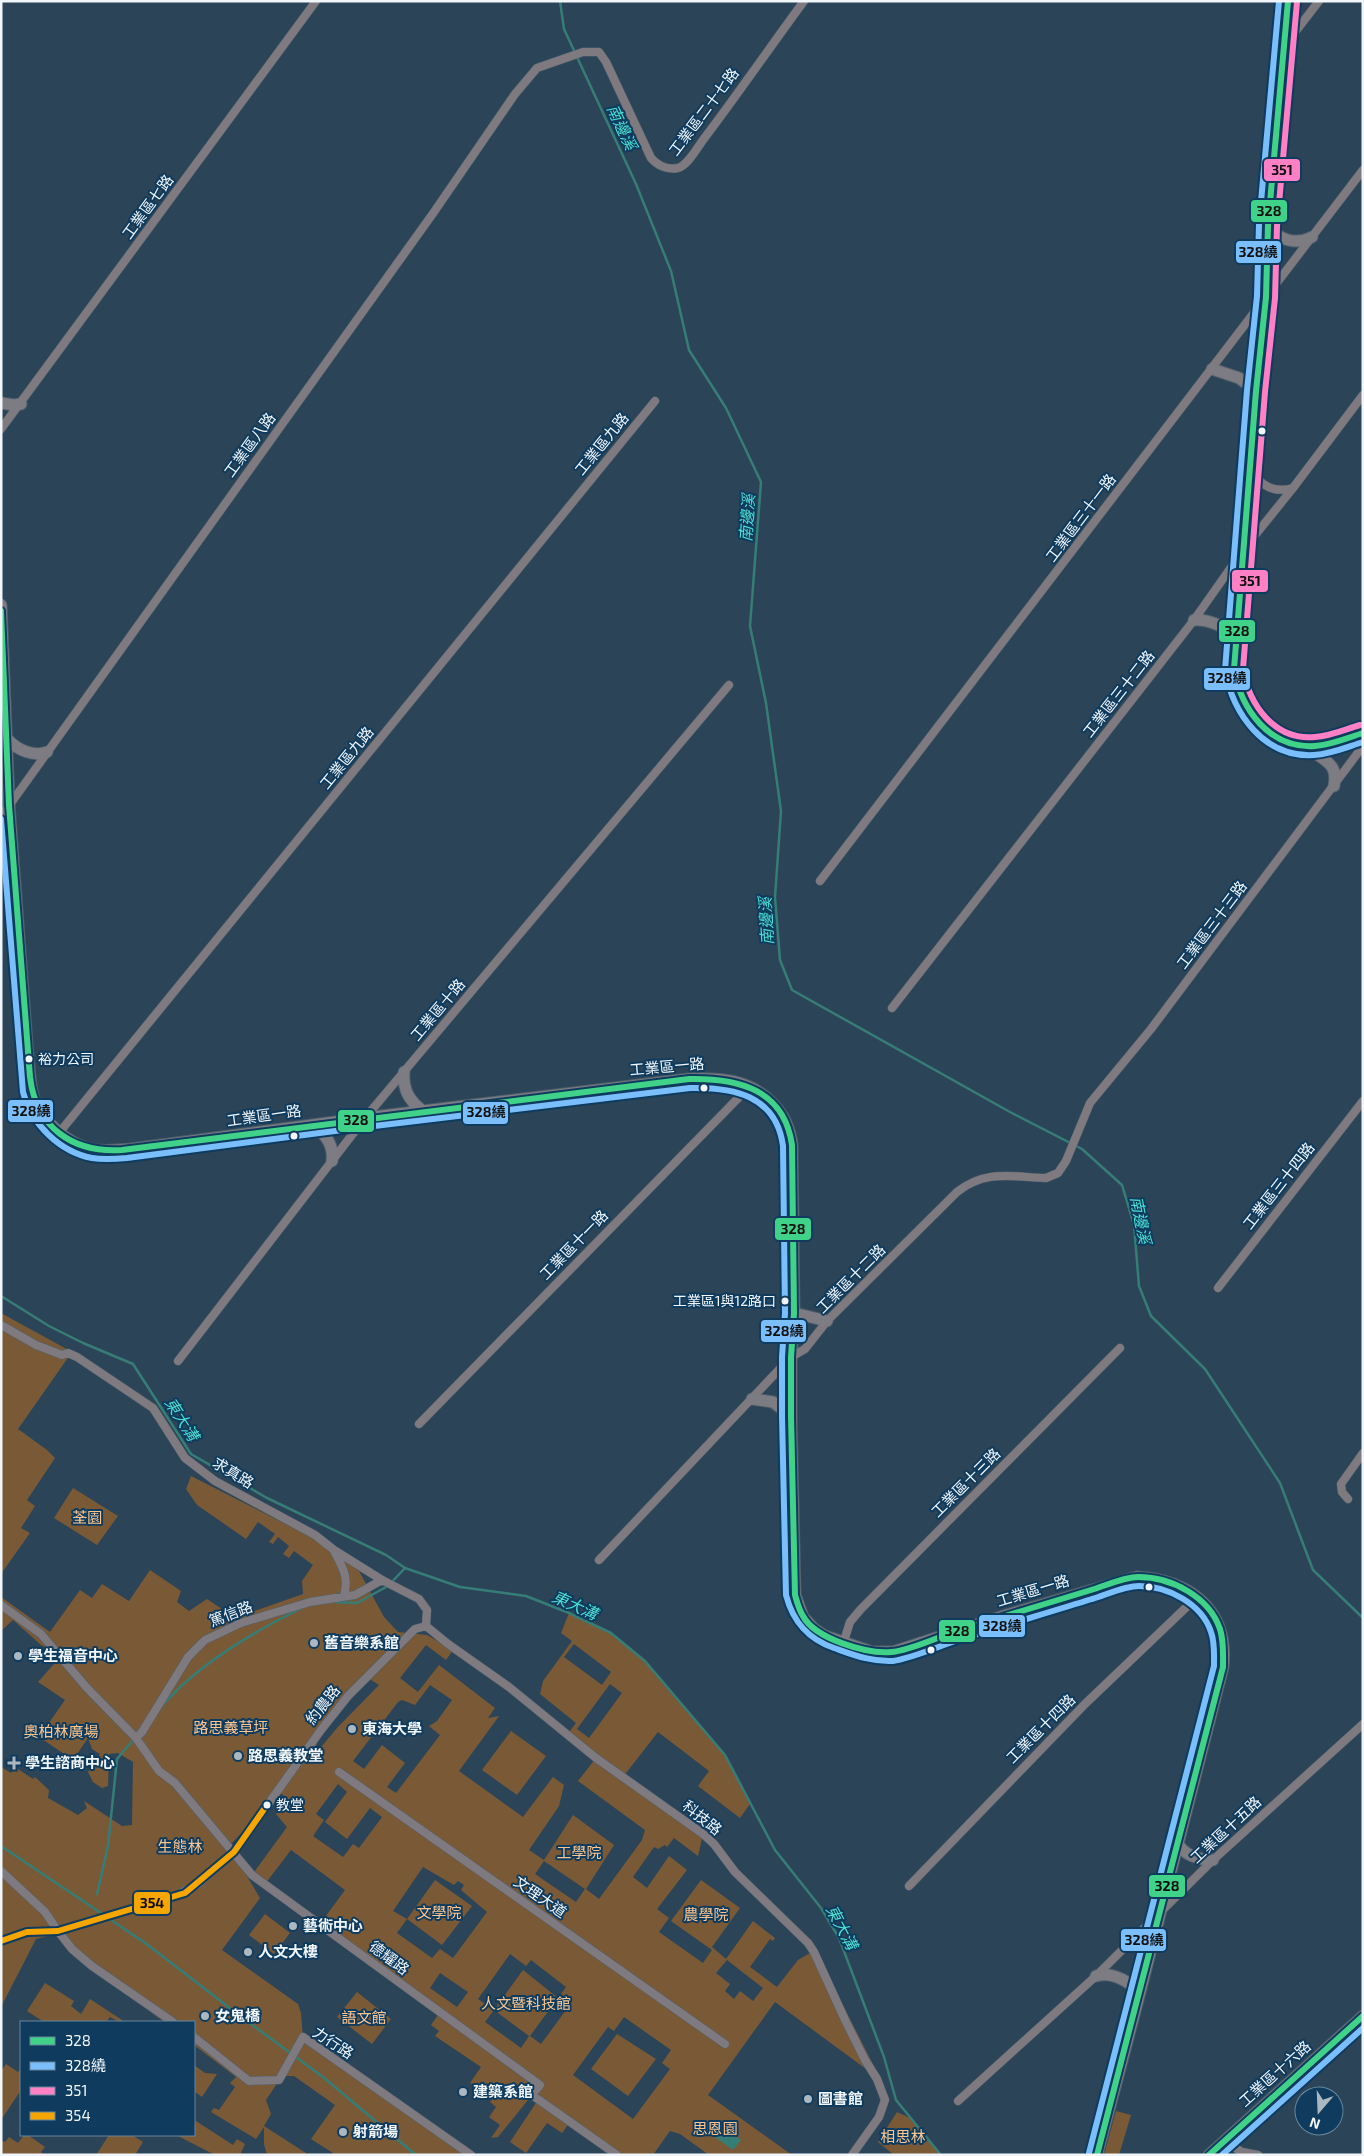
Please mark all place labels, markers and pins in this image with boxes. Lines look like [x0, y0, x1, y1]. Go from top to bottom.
unlabelled marker [1257, 426, 1267, 436]
place label: 裕力公司 [38, 1050, 94, 1067]
marker: 裕力公司 [24, 1054, 34, 1064]
unlabelled marker [699, 1083, 709, 1093]
unlabelled marker [289, 1131, 299, 1141]
place label: 工業區1與12路口 [673, 1292, 776, 1309]
marker: 工業區1與12路口 [780, 1296, 790, 1306]
unlabelled marker [1144, 1582, 1154, 1592]
place label: 舊音樂系館 [324, 1633, 399, 1651]
marker: 舊音樂系館 [308, 1637, 320, 1649]
unlabelled marker [926, 1645, 936, 1655]
place label: 學生福音中心 [28, 1646, 118, 1664]
marker: 學生福音中心 [12, 1650, 24, 1662]
place label: 東海大學 [362, 1719, 422, 1737]
marker: 東海大學 [346, 1723, 358, 1735]
place label: 路思義教堂 [248, 1746, 323, 1764]
marker: 路思義教堂 [232, 1750, 244, 1762]
place label: 學生諮商中心 [25, 1753, 115, 1771]
marker: 學生諮商中心 [7, 1756, 21, 1770]
place label: 教堂 [276, 1796, 304, 1813]
marker: 教堂 [262, 1800, 272, 1810]
place label: 藝術中心 [303, 1916, 363, 1934]
marker: 藝術中心 [287, 1920, 299, 1932]
place label: 人文大樓 [258, 1942, 318, 1960]
marker: 人文大樓 [242, 1946, 254, 1958]
place label: 女鬼橋 [215, 2006, 261, 2024]
marker: 女鬼橋 [199, 2010, 211, 2022]
place label: 建築系館 [473, 2082, 533, 2100]
marker: 建築系館 [457, 2086, 469, 2098]
place label: 圖書館 [818, 2089, 863, 2107]
marker: 圖書館 [802, 2093, 814, 2105]
place label: 射箭場 [353, 2122, 398, 2140]
marker: 射箭場 [337, 2126, 349, 2138]

